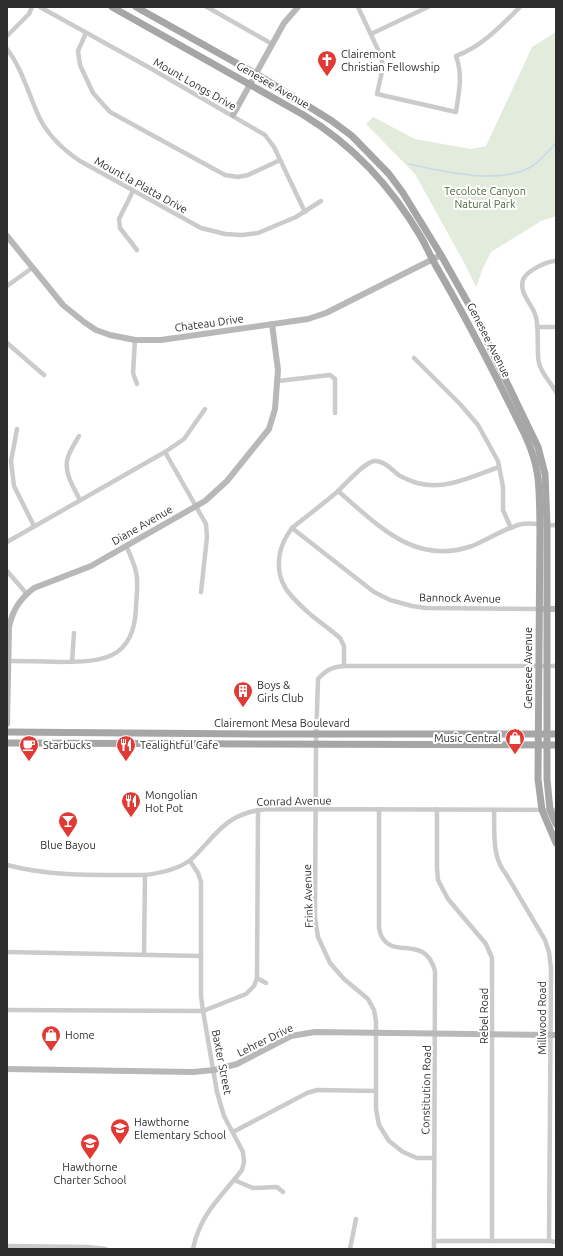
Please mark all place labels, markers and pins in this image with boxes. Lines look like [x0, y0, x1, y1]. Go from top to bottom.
place label: Clairemont Christian Fellowship [341, 48, 440, 73]
church icon: Clairemont Christian Fellowship [316, 49, 338, 77]
place label: Boys & Girls Club [257, 679, 304, 704]
building icon: Boys & Girls Club [232, 680, 254, 708]
shop icon: Music Central [504, 727, 526, 755]
place label: Music Central [434, 732, 501, 744]
cafe icon: Starbucks [18, 734, 40, 762]
restaurant icon: Tealightful Cafe [115, 734, 137, 762]
place label: Starbucks [43, 739, 91, 751]
place label: Tealightful Cafe [140, 739, 218, 751]
place label: Mongolian Hot Pot [145, 789, 198, 814]
restaurant icon: Mongolian Hot Pot [120, 790, 142, 818]
bar icon: Blue Bayou [57, 810, 79, 838]
place label: Blue Bayou [40, 839, 96, 851]
shop icon: Home [40, 1024, 62, 1052]
place label: Home [65, 1029, 95, 1041]
place label: Hawthorne Elementary School [134, 1116, 226, 1141]
school or university icon: Hawthorne Elementary School [109, 1117, 131, 1145]
school or university icon: Hawthorne Charter School [79, 1132, 101, 1160]
place label: Hawthorne Charter School [54, 1161, 127, 1186]

